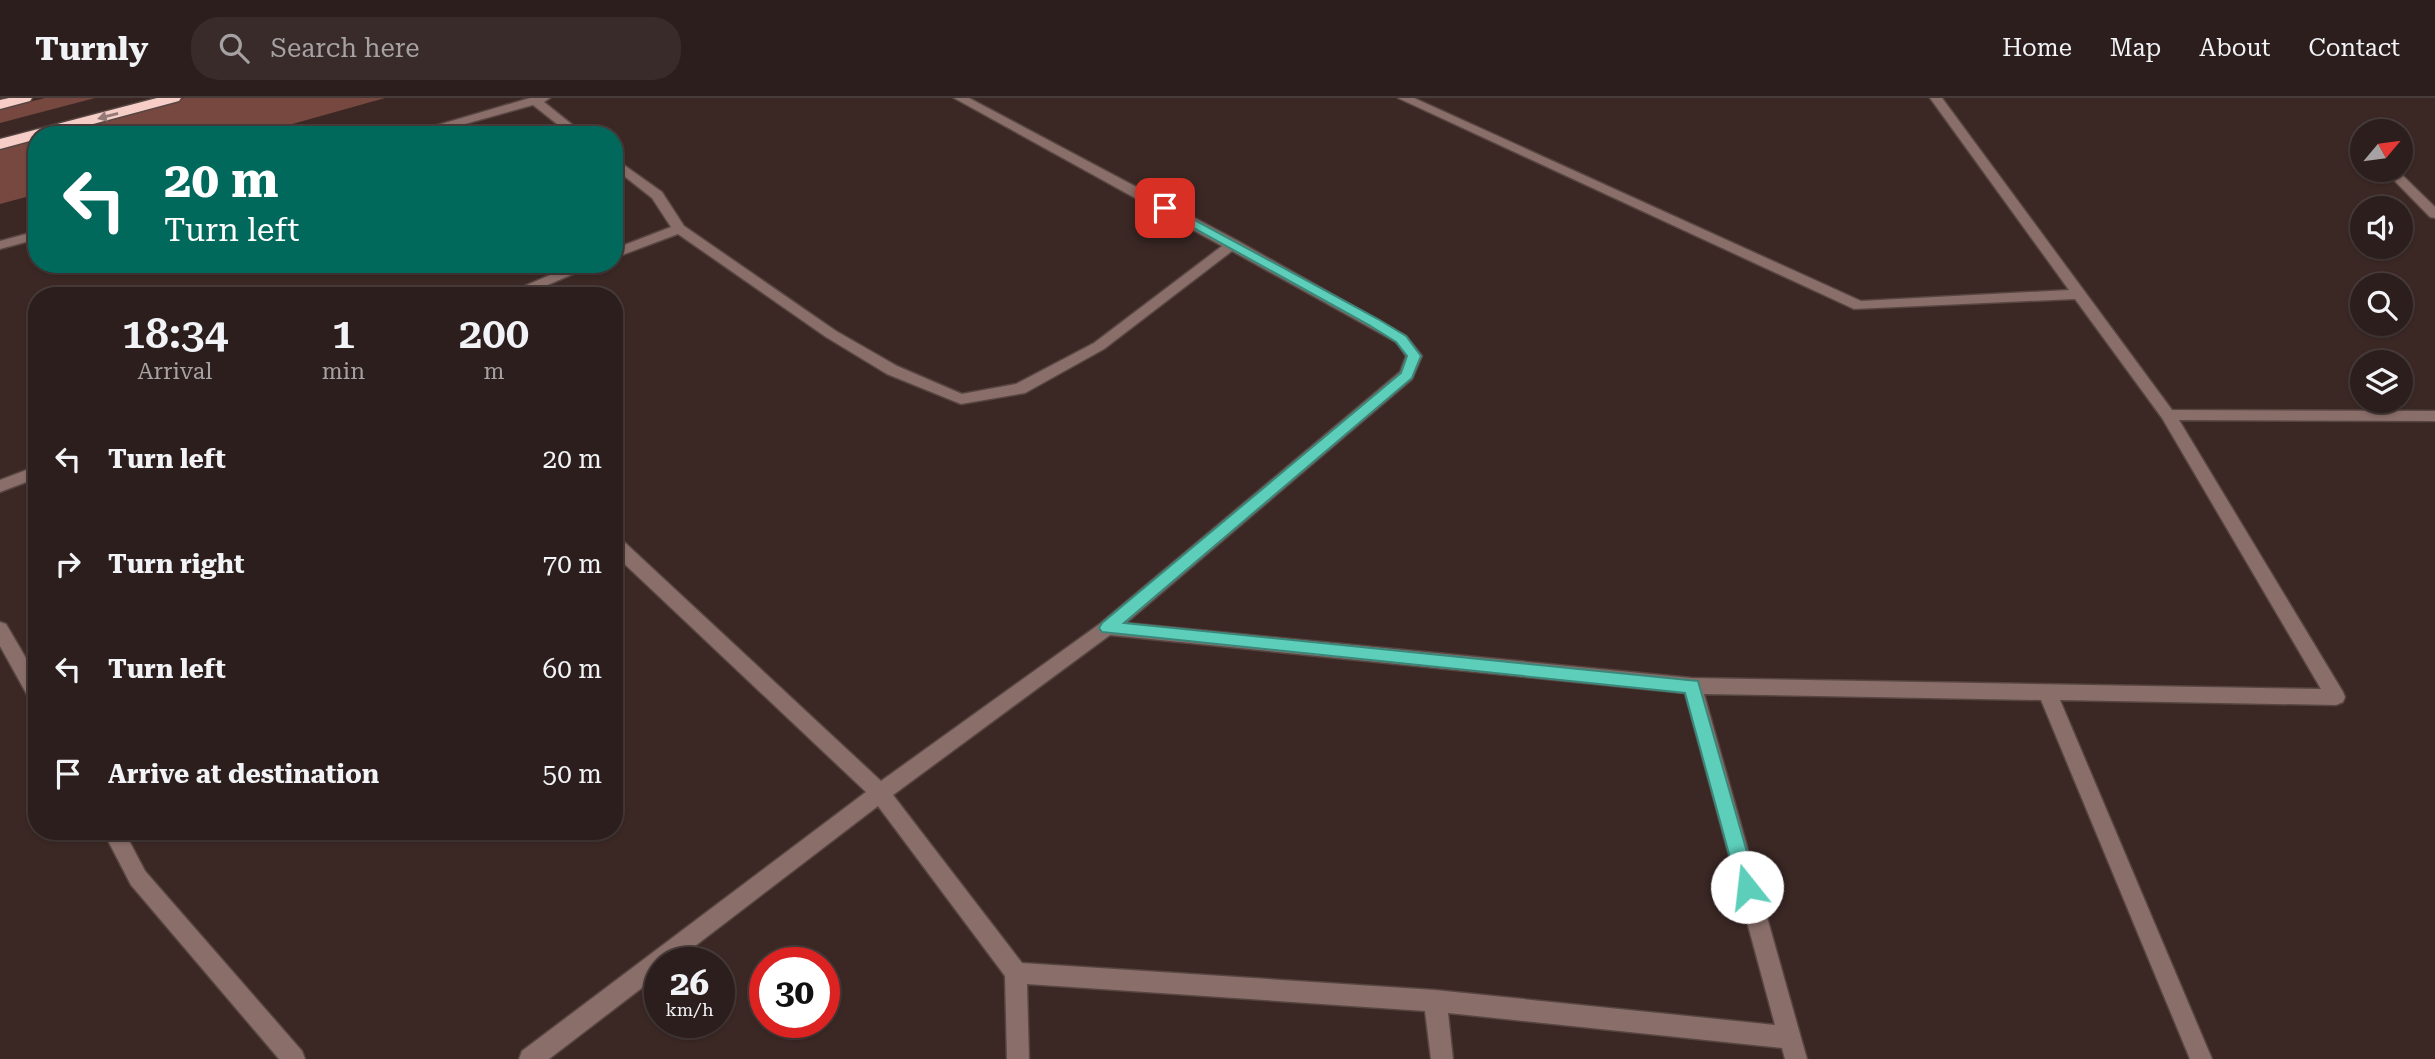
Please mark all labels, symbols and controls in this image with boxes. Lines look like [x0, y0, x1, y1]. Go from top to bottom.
search box [191, 17, 681, 80]
text: Turnly [35, 29, 149, 68]
icon: search [215, 29, 253, 67]
text: Search here [271, 33, 419, 63]
text: Home [2002, 34, 2072, 62]
text: Map [2110, 34, 2161, 62]
text: About [2199, 34, 2270, 62]
text: Contact [2308, 34, 2400, 62]
one-way arrow [97, 111, 118, 121]
north arrow [2350, 119, 2413, 182]
map controls [2350, 119, 2413, 413]
text: 20 m [164, 152, 279, 209]
icon: left [49, 154, 140, 245]
pin [1135, 178, 1195, 238]
icon: arrive [1146, 189, 1184, 227]
button: sound [2350, 196, 2413, 259]
text: Turn left [164, 211, 299, 249]
button: search [2350, 273, 2413, 336]
text: 18:34 [122, 309, 228, 358]
text: 1 [332, 309, 355, 358]
text: 200 [459, 309, 529, 358]
button: layers [2350, 350, 2413, 413]
text: Arrival [138, 358, 212, 385]
text: min [322, 358, 365, 385]
text: m [483, 358, 504, 385]
icon: left [49, 440, 87, 478]
text: Turn left [108, 444, 226, 474]
text: 20 m [543, 444, 602, 474]
icon: right [49, 545, 87, 583]
text: Turn right [108, 549, 244, 579]
text: 70 m [543, 549, 602, 579]
icon: left [49, 650, 87, 688]
text: Turn left [108, 654, 226, 684]
text: 60 m [543, 654, 602, 684]
icon: arrive [49, 755, 87, 793]
text: Arrive at destination [108, 759, 379, 789]
text: 50 m [543, 759, 602, 789]
position arrow [1710, 850, 1784, 924]
speed limit sign: 30 [749, 947, 840, 1038]
text: 26 [670, 963, 709, 1004]
text: km/h [665, 999, 714, 1020]

